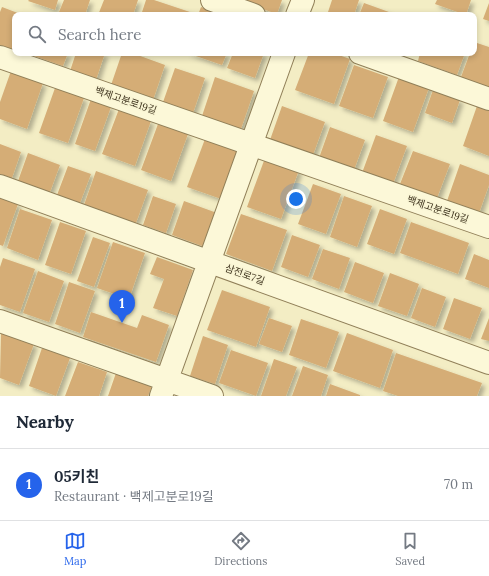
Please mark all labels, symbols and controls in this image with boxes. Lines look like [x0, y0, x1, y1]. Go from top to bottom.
search box [12, 12, 477, 56]
icon: search [26, 23, 48, 45]
text: Search here [58, 25, 141, 44]
street label: 백제고분로19길 [93, 84, 159, 117]
your location [286, 189, 306, 209]
street label: 백제고분로19길 [405, 193, 471, 226]
street label: 삼전로7길 [223, 261, 267, 288]
pin: 1 [109, 290, 135, 323]
text: Nearby [16, 411, 74, 433]
text: 05키친 [54, 467, 99, 486]
text: 1 [26, 476, 32, 493]
text: 70 m [444, 476, 473, 493]
text: Restaurant · 백제고분로19길 [54, 488, 214, 505]
tab: Map [64, 530, 86, 568]
tab: Directions [214, 530, 267, 568]
tab: Saved [395, 530, 425, 568]

